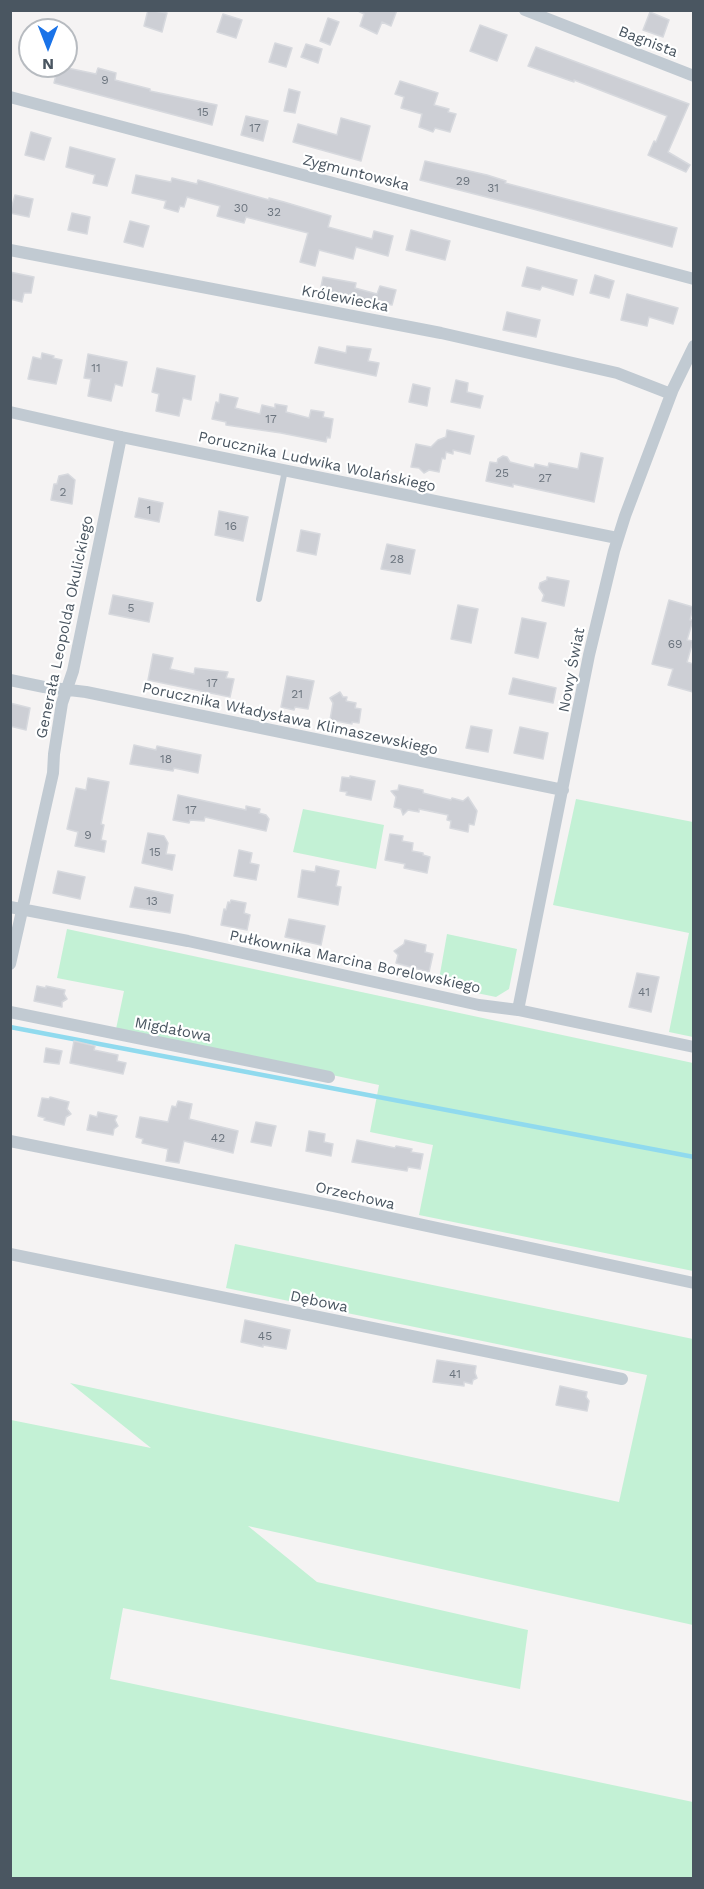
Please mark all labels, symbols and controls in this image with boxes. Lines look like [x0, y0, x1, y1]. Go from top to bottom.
north arrow [18, 18, 78, 78]
street label: Bagnista [616, 22, 680, 62]
text: N [42, 55, 54, 74]
house number: 9 [101, 73, 109, 87]
house number: 15 [197, 105, 209, 119]
house number: 17 [249, 121, 261, 135]
street label: Zygmuntowska [301, 151, 411, 195]
house number: 29 [456, 174, 470, 188]
house number: 31 [487, 181, 499, 195]
house number: 30 [234, 201, 248, 215]
house number: 32 [267, 205, 281, 219]
street label: Królewiecka [300, 282, 390, 316]
house number: 11 [91, 361, 101, 375]
house number: 17 [265, 412, 277, 426]
street label: Porucznika Ludwika Wolańskiego [197, 428, 437, 496]
house number: 25 [495, 466, 509, 480]
house number: 27 [538, 471, 552, 485]
house number: 2 [60, 485, 66, 499]
house number: 1 [147, 503, 151, 517]
street label: Generała Leopolda Okulickiego [33, 514, 97, 740]
house number: 16 [225, 519, 237, 533]
house number: 28 [390, 552, 404, 566]
house number: 5 [128, 601, 134, 615]
street label: Nowy Świat [555, 626, 589, 714]
house number: 69 [668, 637, 682, 651]
house number: 17 [206, 676, 218, 690]
street label: Porucznika Władysława Klimaszewskiego [140, 679, 440, 759]
house number: 21 [291, 687, 303, 701]
house number: 18 [160, 752, 172, 766]
house number: 17 [185, 803, 197, 817]
house number: 9 [84, 828, 92, 842]
house number: 15 [149, 845, 161, 859]
house number: 13 [146, 894, 158, 908]
street label: Pułkownika Marcina Borelowskiego [228, 927, 482, 997]
house number: 41 [638, 985, 650, 999]
street label: Migdałowa [133, 1014, 213, 1046]
house number: 42 [211, 1131, 225, 1145]
street label: Orzechowa [313, 1178, 397, 1214]
street label: Dębowa [289, 1287, 349, 1317]
house number: 45 [258, 1329, 272, 1343]
house number: 41 [449, 1367, 461, 1381]

